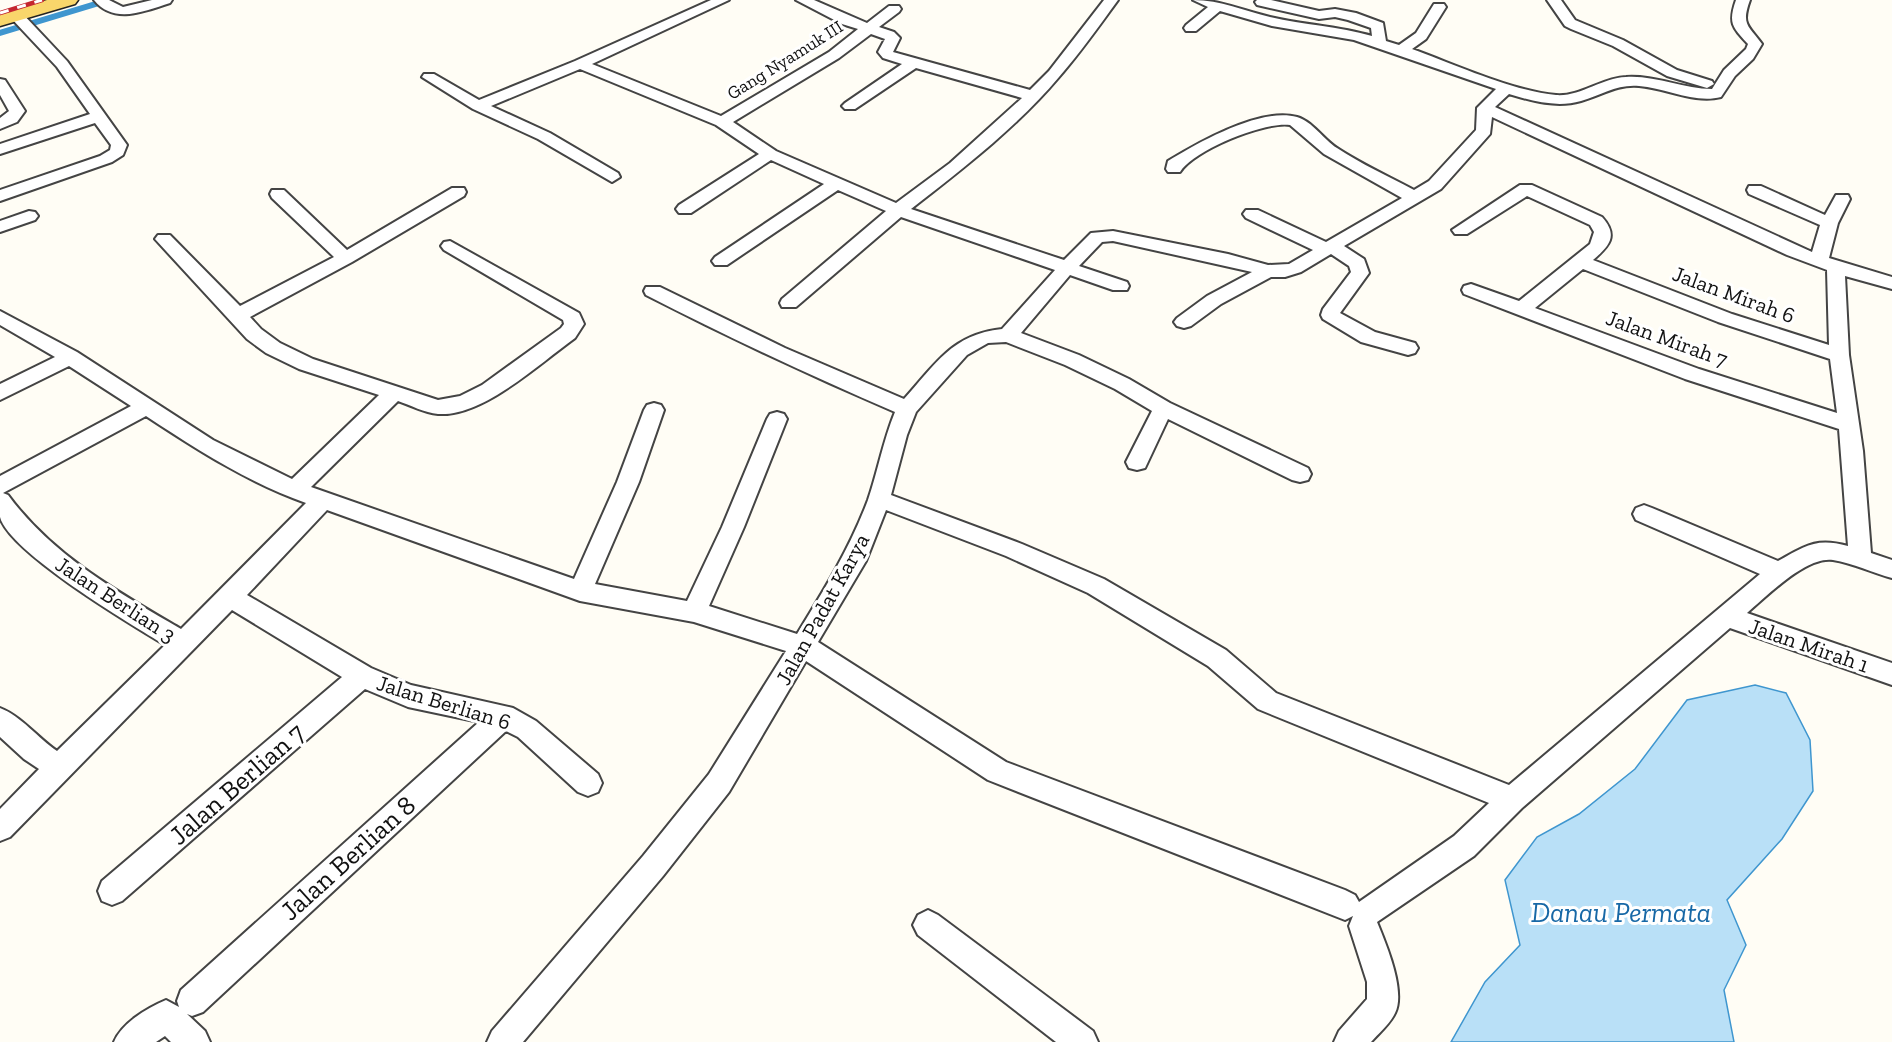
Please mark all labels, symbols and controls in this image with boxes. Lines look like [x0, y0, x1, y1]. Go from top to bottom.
street label: Gang Nyamuk III [723, 15, 847, 104]
street label: Jalan Mirah 6 [1669, 260, 1799, 329]
street label: Jalan Mirah 7 [1603, 304, 1732, 373]
street label: Jalan Padat Karya [770, 528, 875, 690]
street label: Jalan Berlian 3 [51, 551, 181, 648]
street label: Jalan Mirah 1 [1745, 612, 1873, 679]
street label: Jalan Berlian 6 [374, 669, 514, 736]
street label: Jalan Berlian 7 [163, 716, 311, 851]
street label: Jalan Berlian 8 [274, 789, 422, 927]
water label: Danau Permata [1531, 896, 1711, 929]

